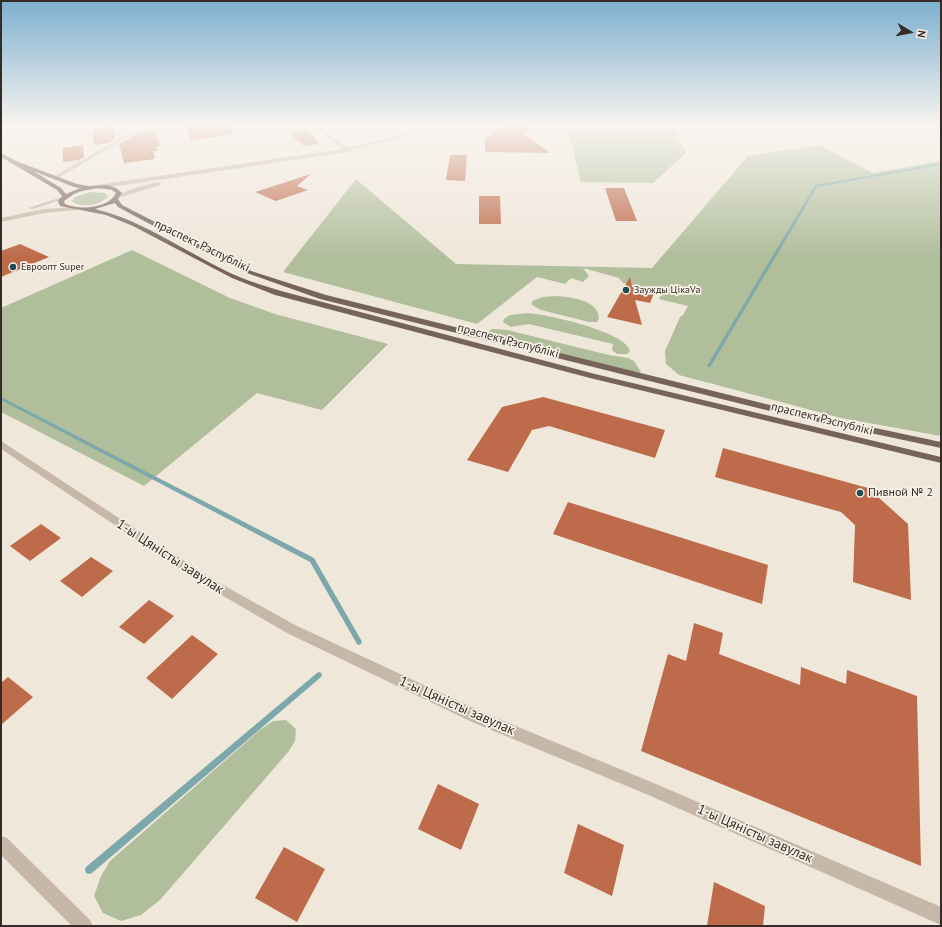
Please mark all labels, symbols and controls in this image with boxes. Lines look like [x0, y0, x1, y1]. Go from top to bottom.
north arrow [890, 12, 930, 52]
text: N [914, 29, 929, 39]
street label: праспект Рэспублікі [152, 217, 252, 275]
place label: Евроопт Super [21, 261, 84, 273]
marker: Евроопт Super [8, 262, 18, 272]
place label: Заужды ЦікаVа [634, 284, 701, 296]
marker: Заужды ЦікаVа [621, 285, 631, 295]
street label: праспект Рэспублікі [456, 321, 560, 361]
street label: праспект Рэспублікі [770, 399, 874, 439]
place label: Пивной № 2 [868, 486, 933, 500]
marker: Пивной № 2 [855, 488, 865, 498]
street label: 1-ы Цяністы завулак [113, 516, 227, 598]
street label: 1-ы Цяністы завулак [396, 673, 518, 739]
street label: 1-ы Цяністы завулак [694, 801, 816, 867]

